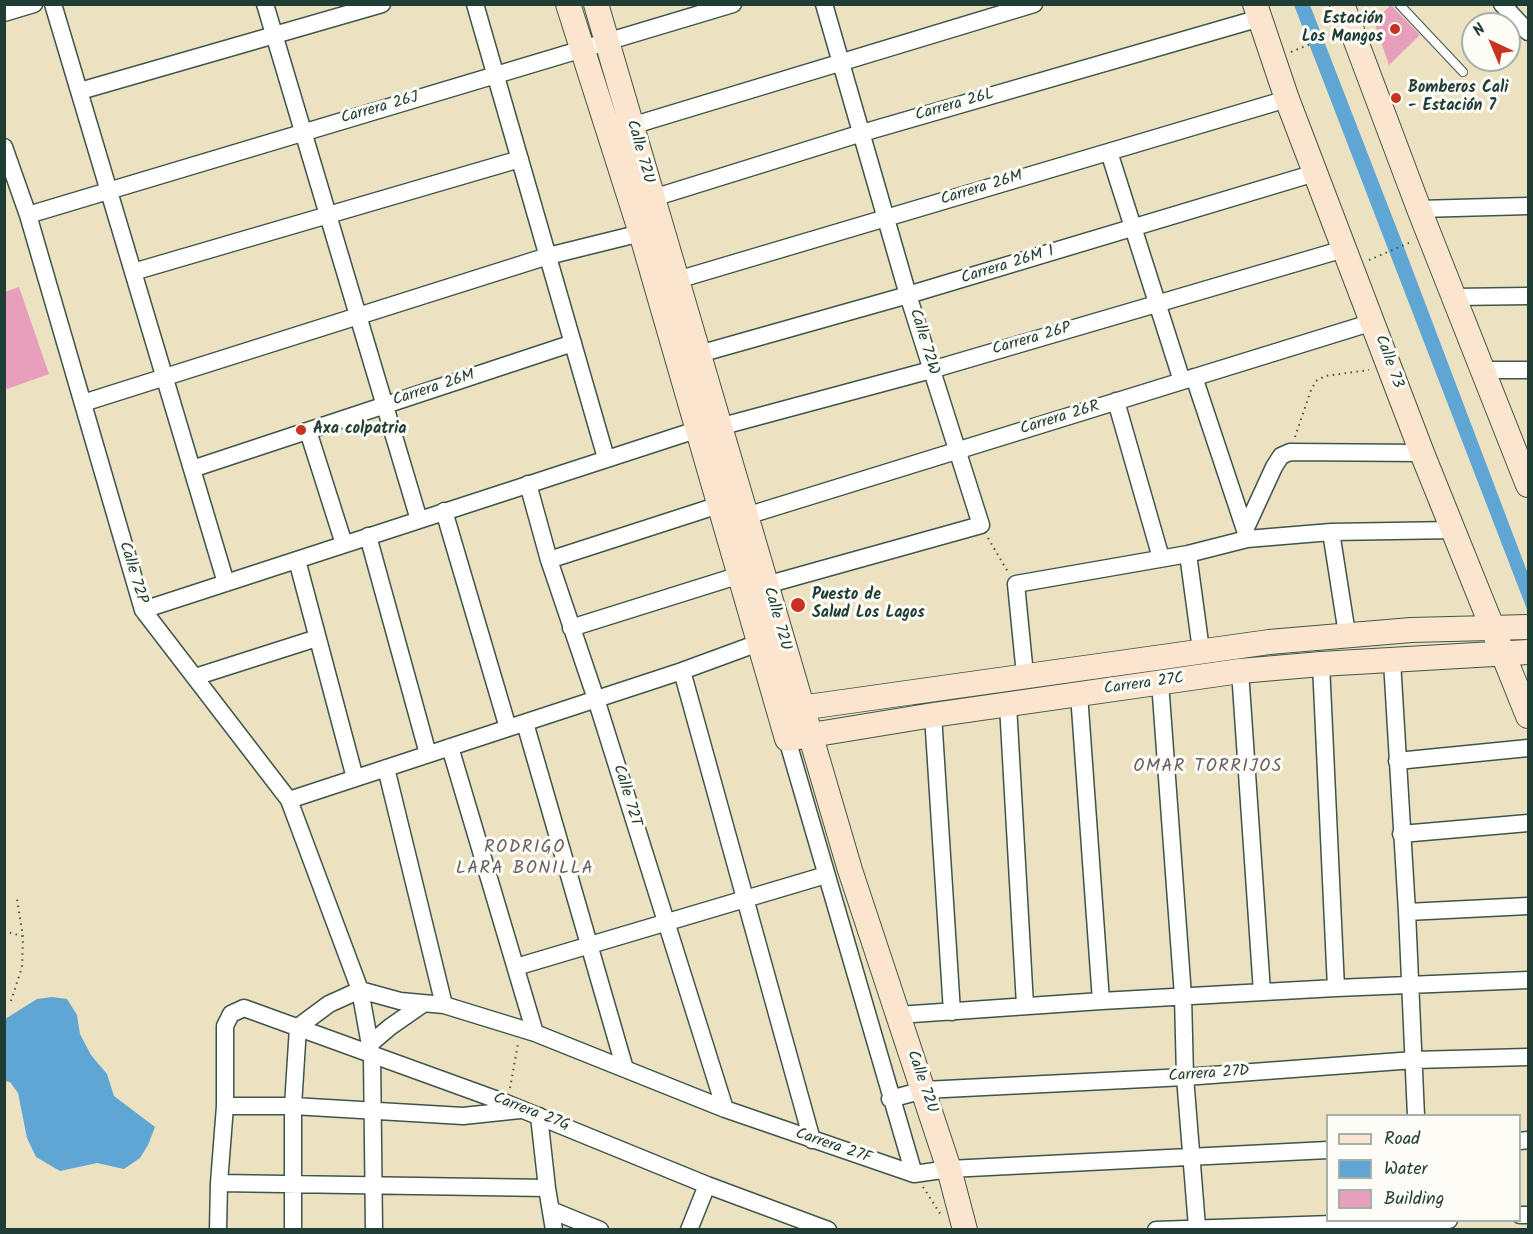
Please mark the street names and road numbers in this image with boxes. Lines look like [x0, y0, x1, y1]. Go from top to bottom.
street label: Carrera 26L [913, 86, 997, 126]
street label: Carrera 26J [339, 89, 421, 129]
street label: Calle 72U [621, 118, 657, 186]
street label: Carrera 26M [939, 167, 1025, 211]
street label: Carrera 26M 1 [959, 243, 1057, 289]
street label: Calle 72W [904, 307, 942, 377]
street label: Carrera 26P [990, 320, 1074, 360]
street label: Calle 73 [1370, 333, 1406, 391]
street label: Carrera 26M [391, 367, 477, 411]
street label: Carrera 26R [1018, 398, 1102, 440]
street label: Calle 72P [113, 540, 151, 606]
street label: Calle 72U [758, 585, 794, 653]
street label: Carrera 27C [1103, 670, 1185, 700]
street label: Calle 72T [607, 763, 645, 829]
street label: Calle 72U [901, 1048, 941, 1116]
street label: Carrera 27D [1168, 1063, 1250, 1087]
street label: Carrera 27G [490, 1090, 572, 1136]
street label: Carrera 27F [792, 1125, 874, 1169]

